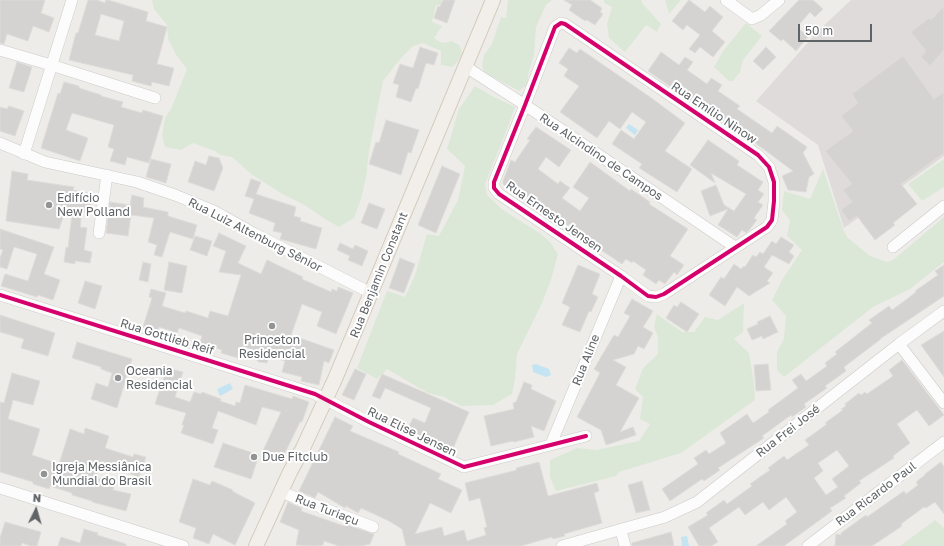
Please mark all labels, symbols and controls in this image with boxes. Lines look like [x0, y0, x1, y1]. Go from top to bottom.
scale bar [800, 16, 874, 42]
text: 50 m [805, 23, 833, 38]
street label: Rua Emílio Ninow [668, 79, 760, 147]
street label: Rua Alcindino de Campos [537, 110, 665, 204]
street label: Rua Ernesto Jensen [503, 178, 605, 256]
place label: Edifício New Polland [57, 191, 130, 219]
street label: Rua Luiz Altenburg Sênior [186, 195, 324, 275]
marker: Edifício New Polland [44, 200, 54, 210]
street label: Rua Benjamin Constant [347, 210, 411, 340]
street label: Rua Gottlieb Reif [118, 316, 216, 358]
marker: Princeton Residencial [267, 321, 277, 331]
street label: Rua Aline [569, 332, 603, 388]
place label: Princeton Residencial [239, 333, 305, 361]
place label: Oceania Residencial [126, 364, 193, 392]
marker: Oceania Residencial [113, 373, 123, 383]
street label: Rua Frei José [753, 402, 823, 460]
street label: Rua Elise Jensen [365, 404, 459, 460]
place label: Due Fitclub [262, 450, 328, 464]
marker: Due Fitclub [249, 452, 259, 462]
street label: Rua Ricardo Paul [833, 459, 919, 529]
place label: Igreja Messiânica Mundial do Brasil [52, 460, 152, 488]
marker: Igreja Messiânica Mundial do Brasil [39, 469, 49, 479]
north arrow [16, 490, 56, 530]
text: N [32, 491, 42, 504]
street label: Rua Turiaçu [293, 491, 361, 529]

